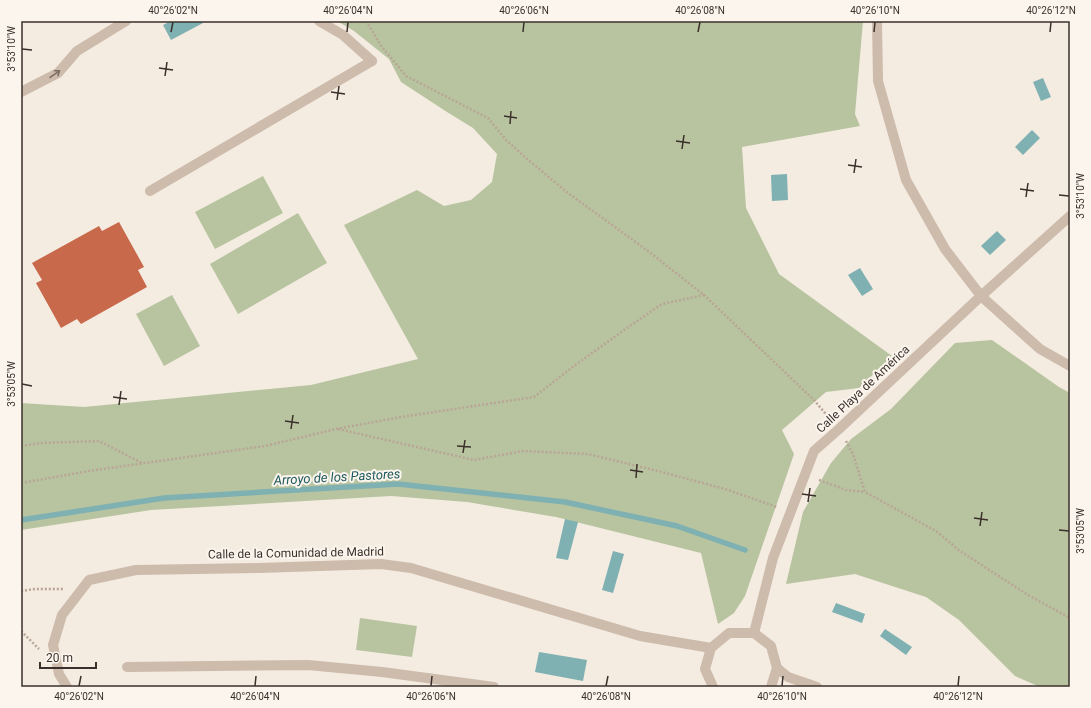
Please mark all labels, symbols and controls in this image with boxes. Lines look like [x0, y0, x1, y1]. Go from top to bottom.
text: 40°26'02"N [148, 5, 198, 16]
text: 40°26'04"N [323, 5, 373, 16]
text: 40°26'06"N [499, 5, 549, 16]
text: 40°26'08"N [675, 5, 725, 16]
text: 40°26'10"N [850, 5, 900, 16]
text: 40°26'12"N [1026, 5, 1076, 16]
text: 3°53'10"W [6, 26, 17, 72]
one-way arrow [50, 69, 61, 78]
text: 3°53'10"W [1075, 173, 1086, 219]
street label: Calle Playa de América [814, 342, 912, 436]
text: 3°53'05"W [6, 361, 17, 407]
water label: Arroyo de los Pastores [272, 466, 401, 488]
text: 3°53'05"W [1075, 508, 1086, 554]
street label: Calle de la Comunidad de Madrid [208, 544, 384, 562]
scale bar [40, 644, 96, 670]
text: 20 m [46, 651, 73, 665]
text: 40°26'02"N [54, 691, 104, 702]
text: 40°26'04"N [230, 691, 280, 702]
text: 40°26'06"N [406, 691, 456, 702]
text: 40°26'08"N [581, 691, 631, 702]
text: 40°26'10"N [757, 691, 807, 702]
text: 40°26'12"N [933, 691, 983, 702]

